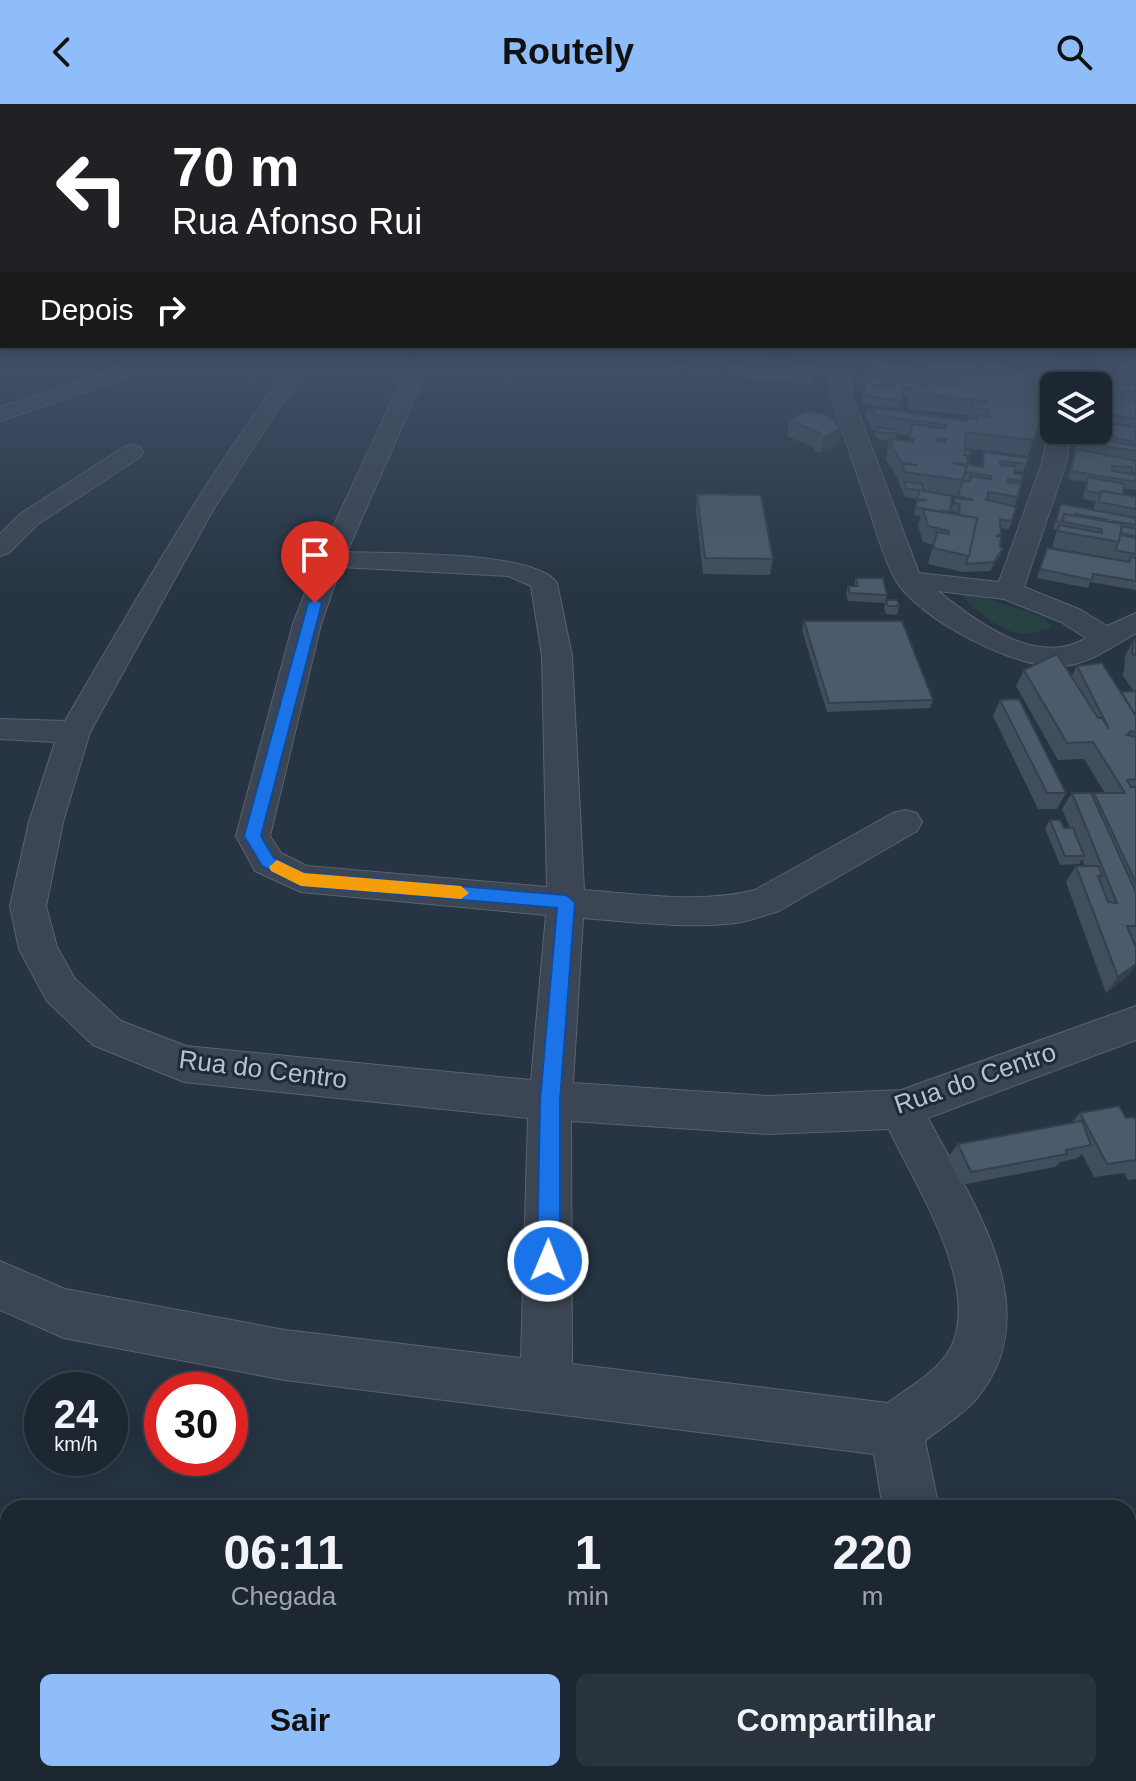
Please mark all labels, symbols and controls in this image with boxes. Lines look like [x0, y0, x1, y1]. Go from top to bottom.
icon: back [40, 30, 84, 74]
icon: search [1052, 30, 1096, 74]
text: Routely [502, 31, 634, 72]
text: 70 m [172, 135, 300, 198]
icon: left [40, 136, 144, 240]
text: Rua Afonso Rui [172, 201, 422, 242]
icon: right [149, 288, 193, 332]
text: Depois [40, 293, 133, 326]
map controls [1040, 372, 1112, 444]
button: layers [1040, 372, 1112, 444]
pin [281, 521, 349, 603]
icon: arrive [293, 533, 337, 577]
street label: Rua do Centro [890, 1036, 1060, 1120]
street label: Rua do Centro [177, 1044, 349, 1094]
position arrow [506, 1219, 590, 1303]
speed limit sign: 30 [144, 1372, 248, 1476]
text: 24 [54, 1392, 98, 1436]
text: km/h [54, 1433, 98, 1455]
text: 06:11 [223, 1526, 344, 1579]
text: 1 [575, 1526, 601, 1579]
text: 220 [832, 1526, 913, 1579]
text: Chegada [231, 1581, 336, 1611]
text: min [567, 1581, 609, 1611]
text: m [862, 1581, 883, 1611]
button: Sair [40, 1674, 560, 1766]
button: Compartilhar [576, 1674, 1096, 1766]

